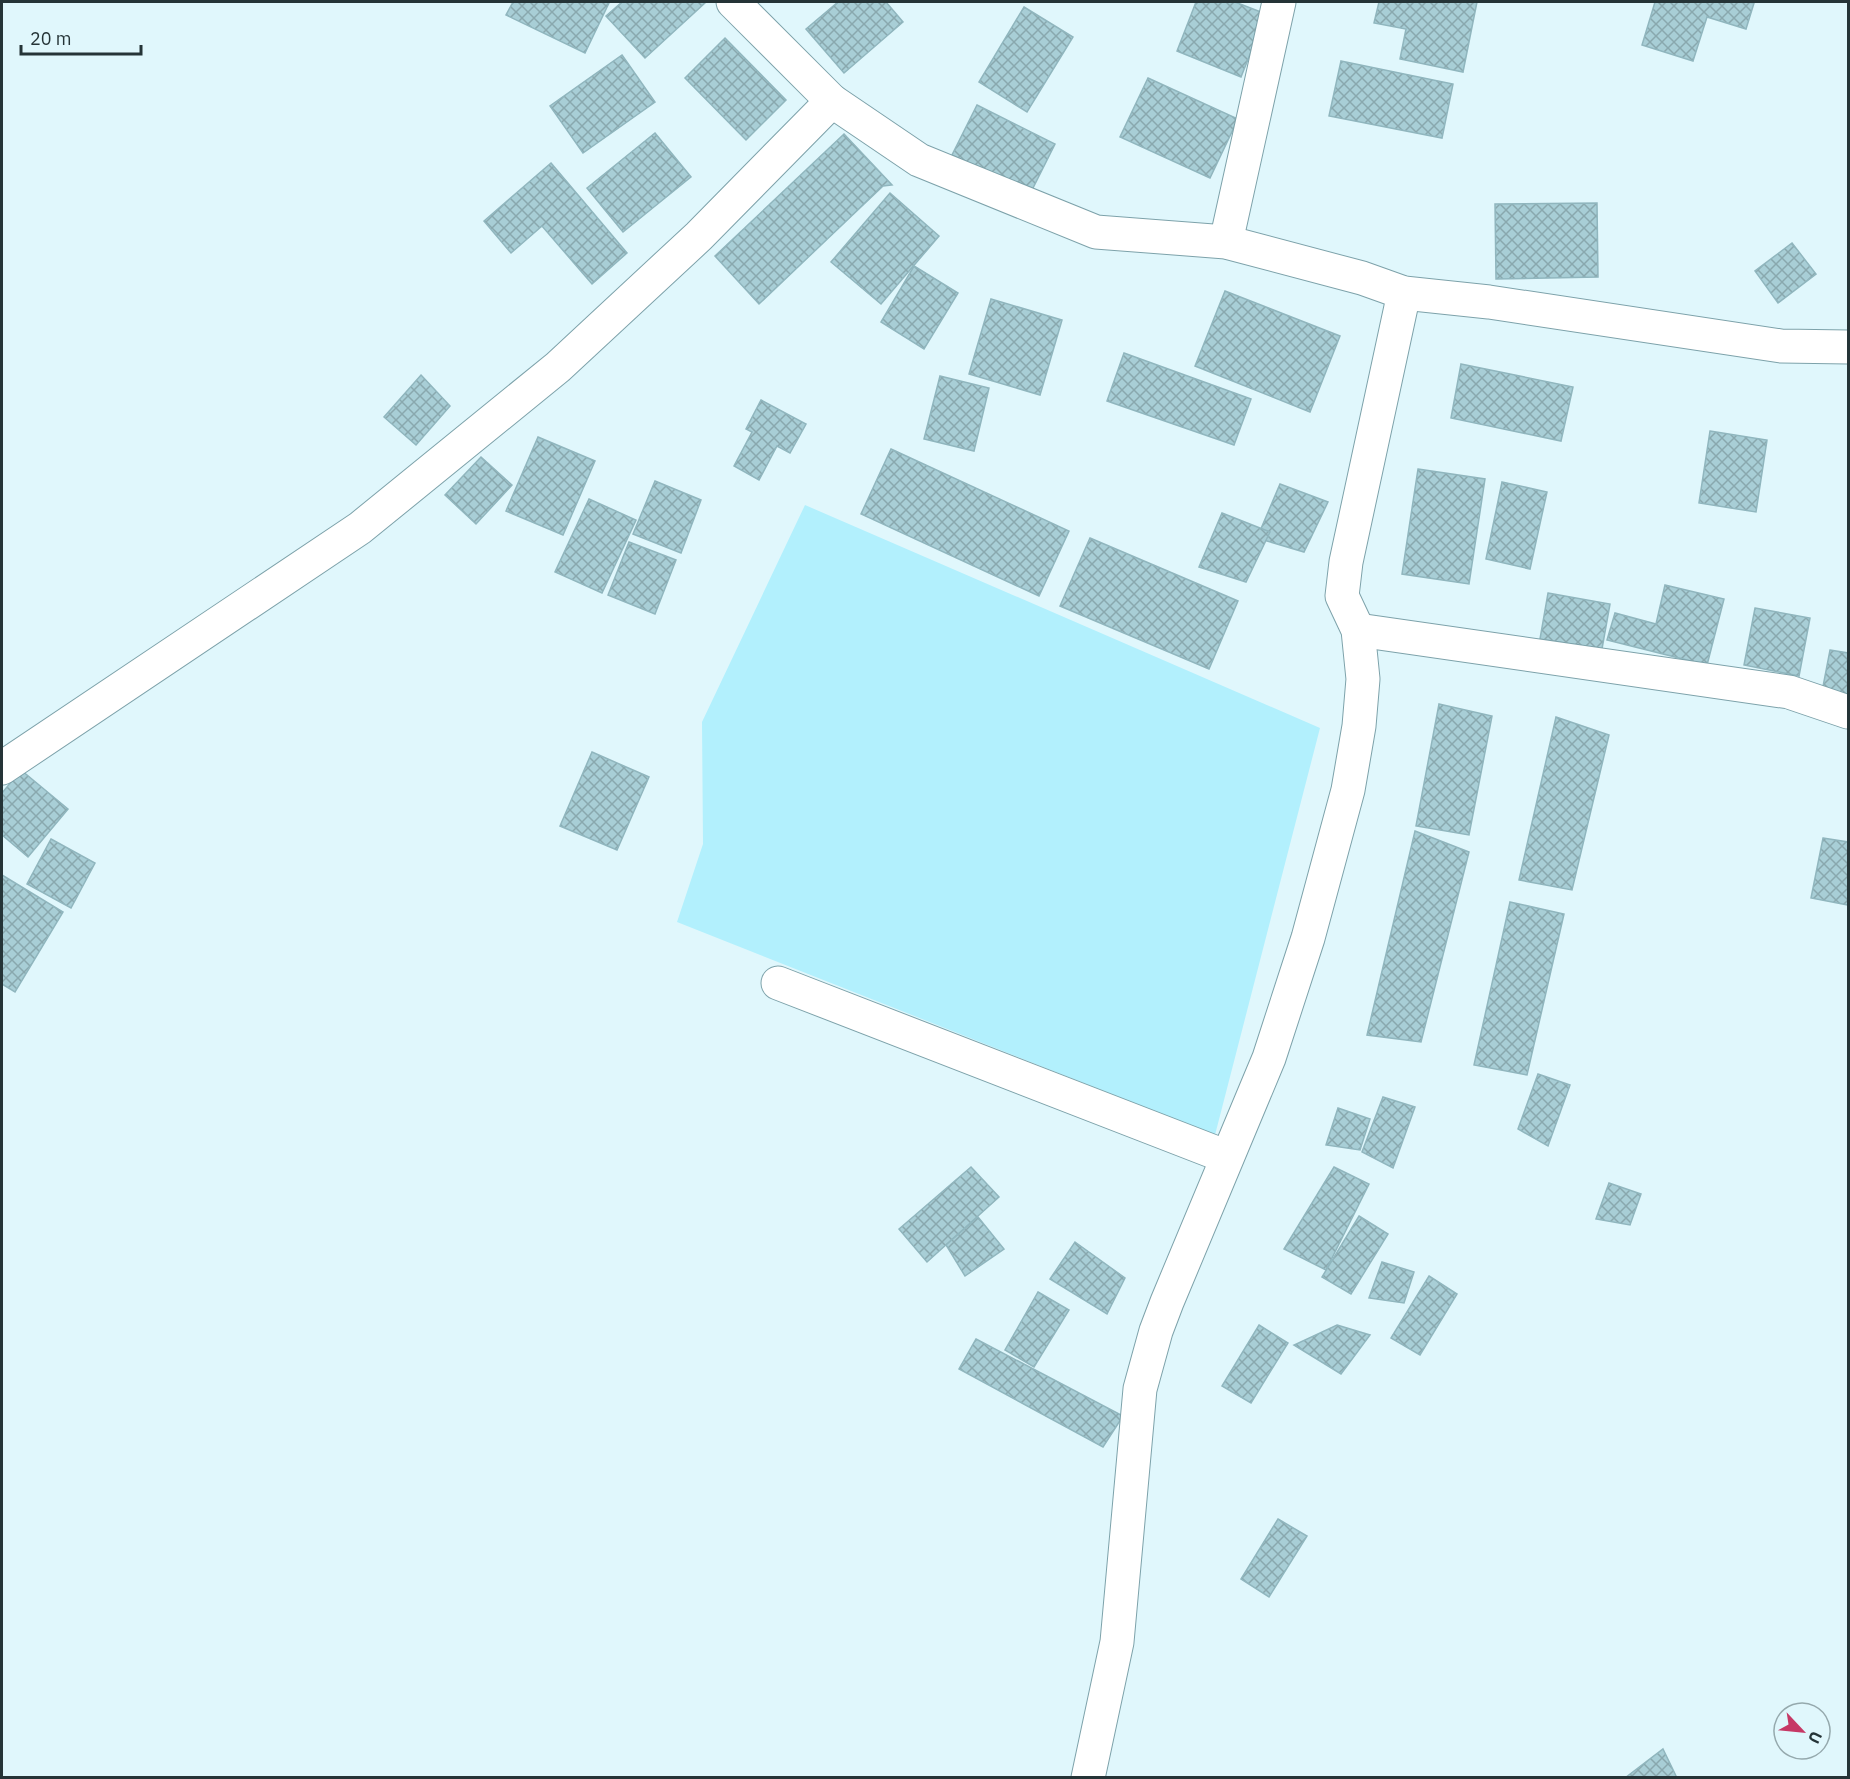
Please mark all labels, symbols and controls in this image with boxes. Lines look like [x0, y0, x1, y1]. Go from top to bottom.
scale bar [21, 18, 141, 56]
text: 20 m [30, 27, 72, 50]
north arrow [1772, 1701, 1832, 1761]
text: U [1804, 1728, 1827, 1747]

